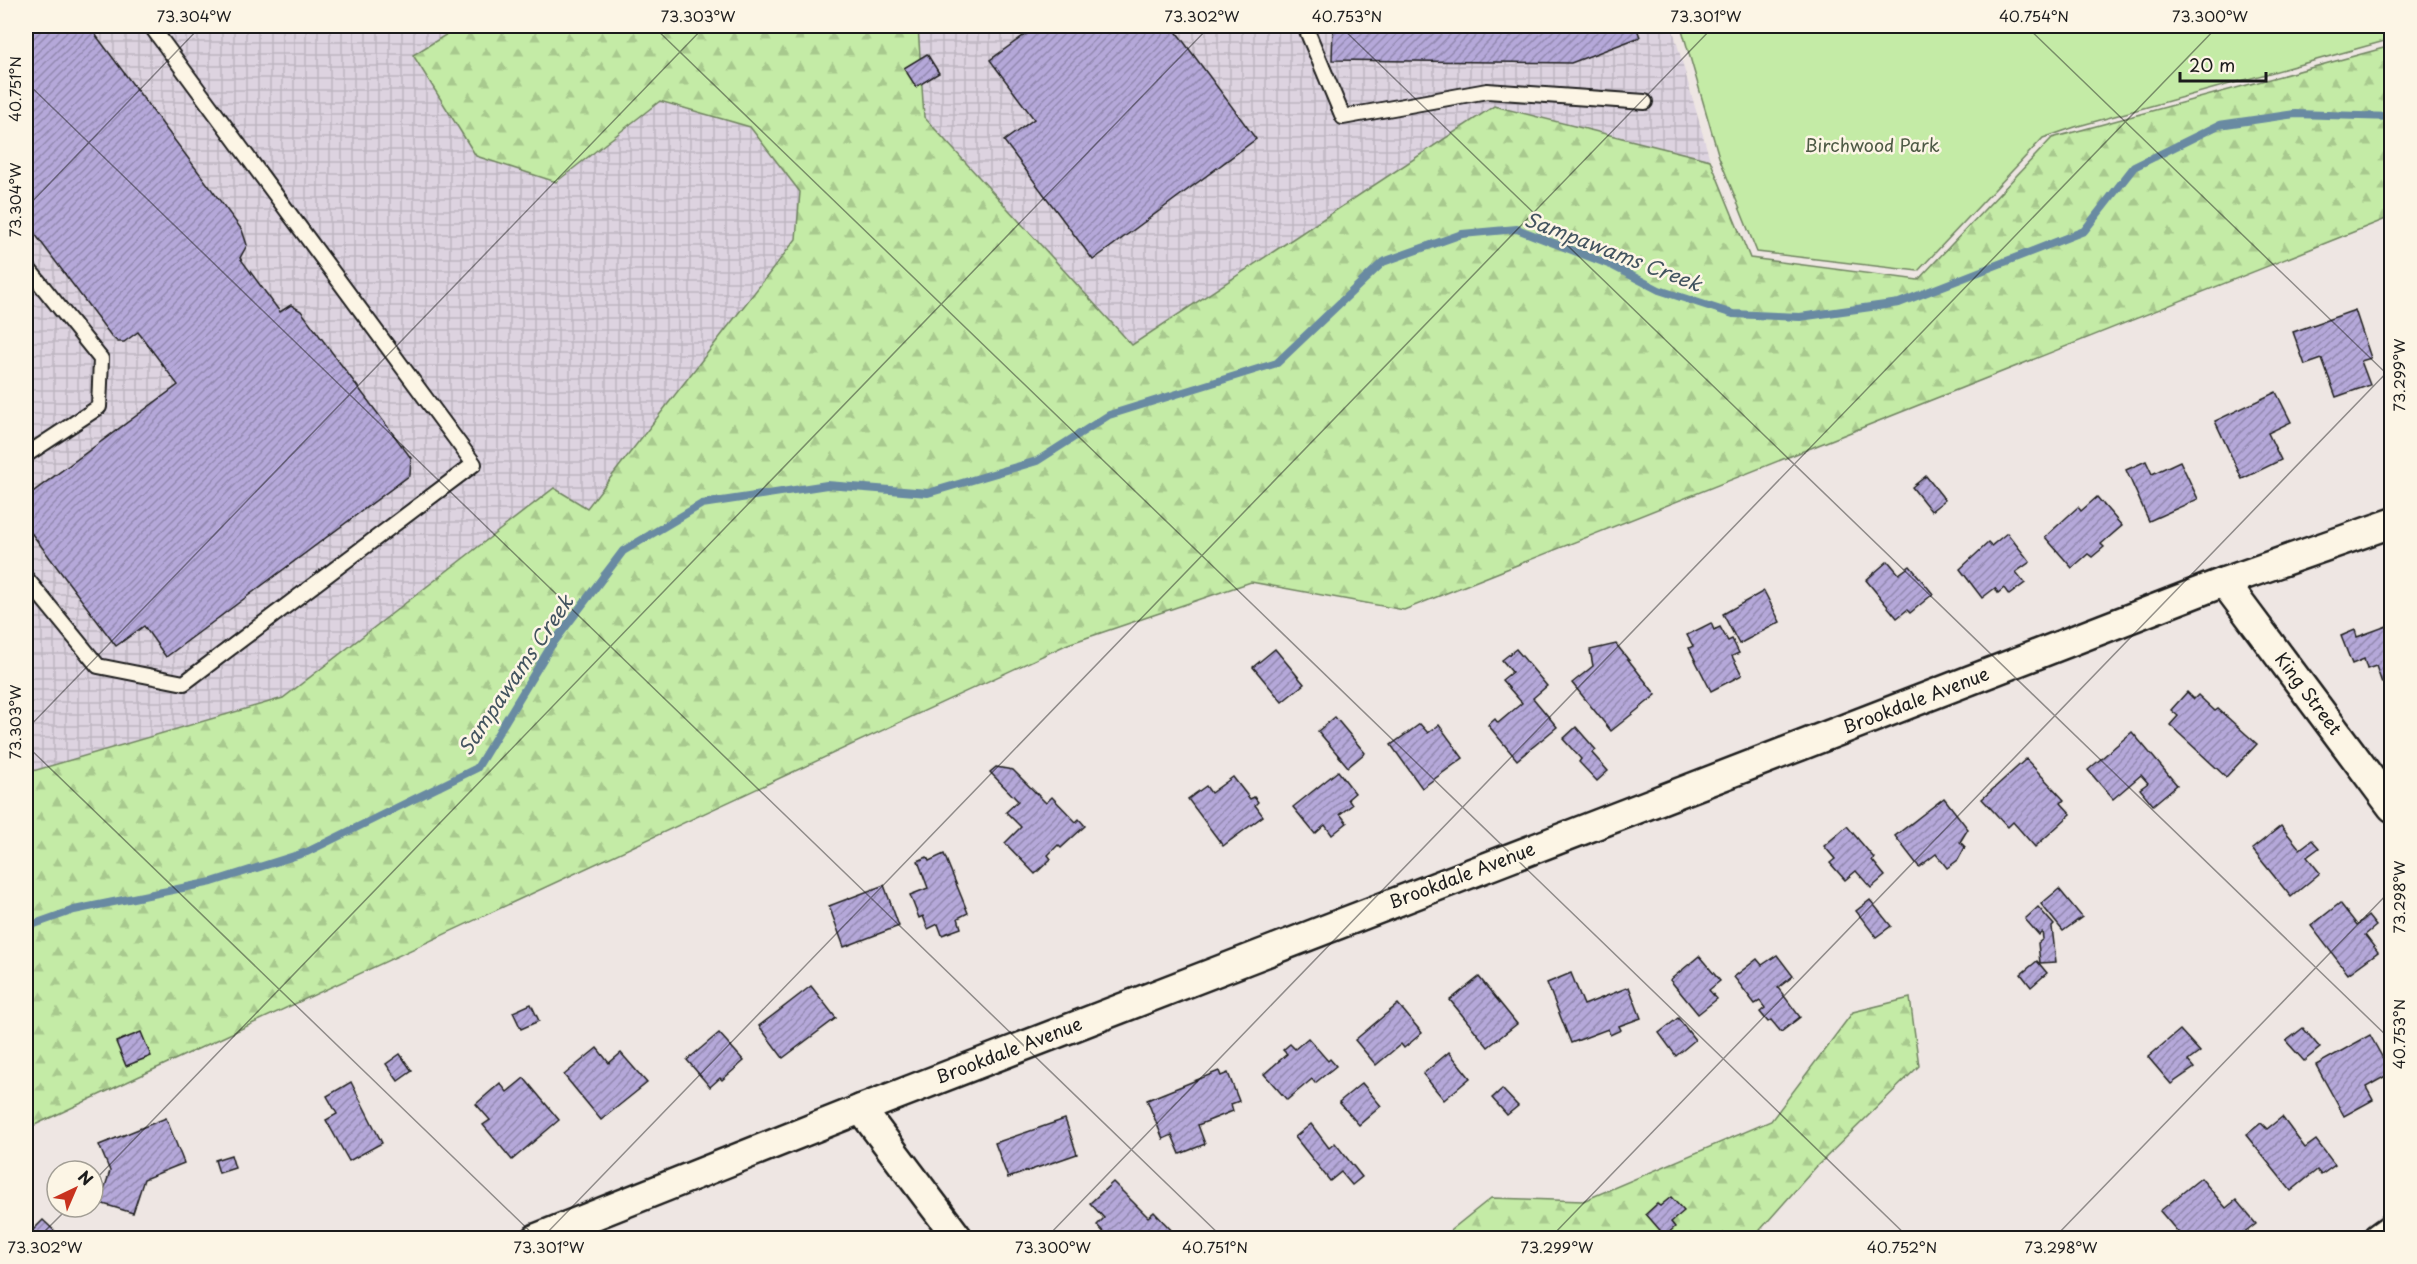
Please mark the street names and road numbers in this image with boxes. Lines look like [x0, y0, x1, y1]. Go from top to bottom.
street label: King Street [2269, 646, 2349, 740]
street label: Brookdale Avenue [1838, 659, 1993, 740]
street label: Brookdale Avenue [1384, 834, 1539, 915]
street label: Brookdale Avenue [931, 1009, 1086, 1090]

